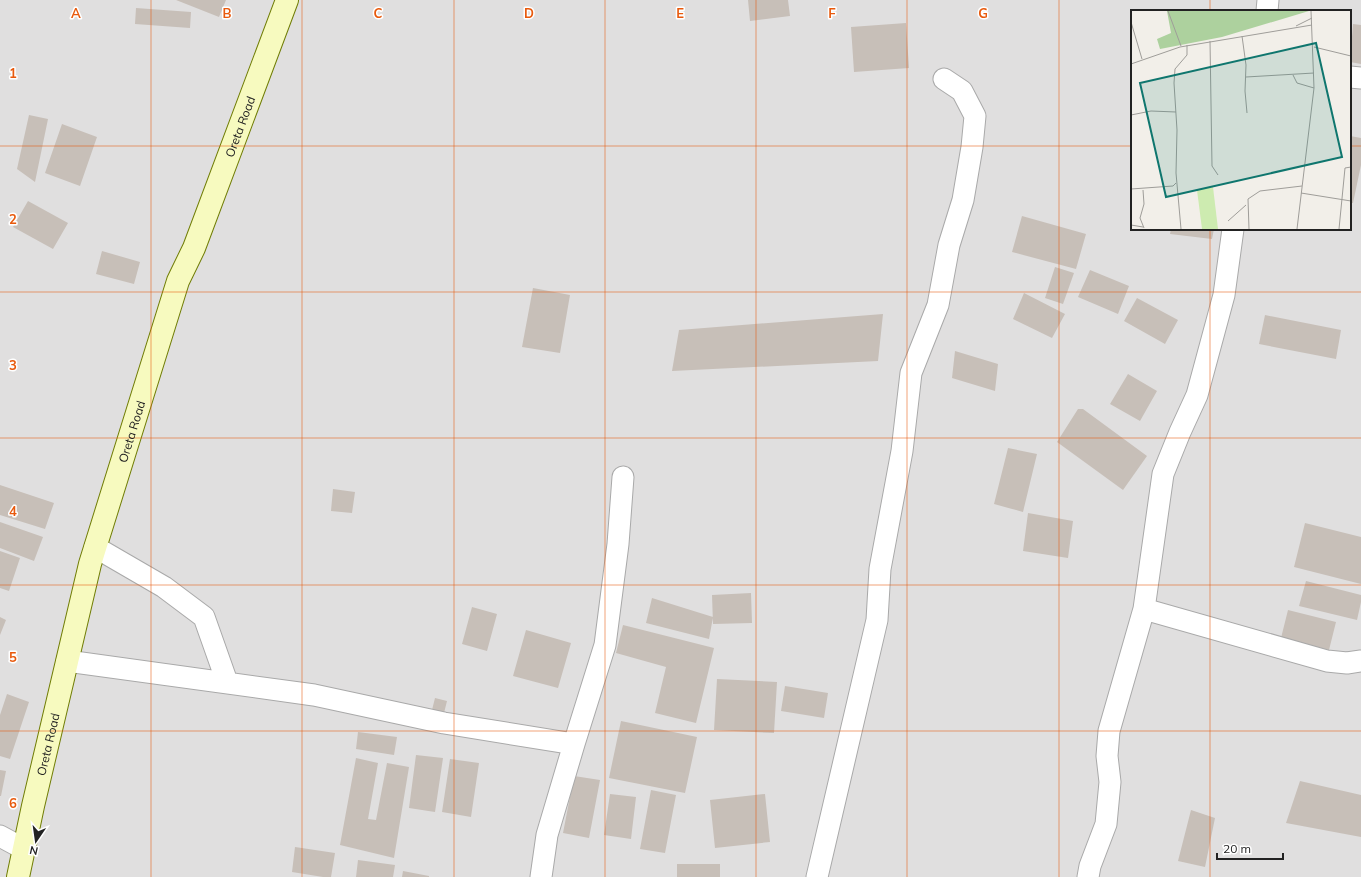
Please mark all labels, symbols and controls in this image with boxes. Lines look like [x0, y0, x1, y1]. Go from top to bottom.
text: A [71, 5, 81, 21]
text: B [223, 5, 232, 21]
text: C [374, 5, 383, 21]
text: D [524, 5, 534, 21]
text: E [676, 5, 684, 21]
text: F [828, 5, 836, 21]
text: G [978, 5, 988, 21]
inset map [1131, 10, 1351, 230]
text: 1 [9, 65, 17, 81]
street label: Oreta Road [221, 94, 258, 159]
text: 2 [9, 211, 17, 227]
text: 3 [9, 357, 17, 373]
street label: Oreta Road [115, 399, 148, 464]
text: 4 [9, 503, 17, 519]
text: 5 [9, 649, 17, 665]
street label: Oreta Road [33, 711, 62, 777]
text: 6 [9, 795, 17, 811]
north arrow [16, 821, 56, 861]
scale bar [1217, 835, 1283, 861]
text: 20 m [1223, 841, 1251, 856]
text: N [28, 843, 39, 858]

